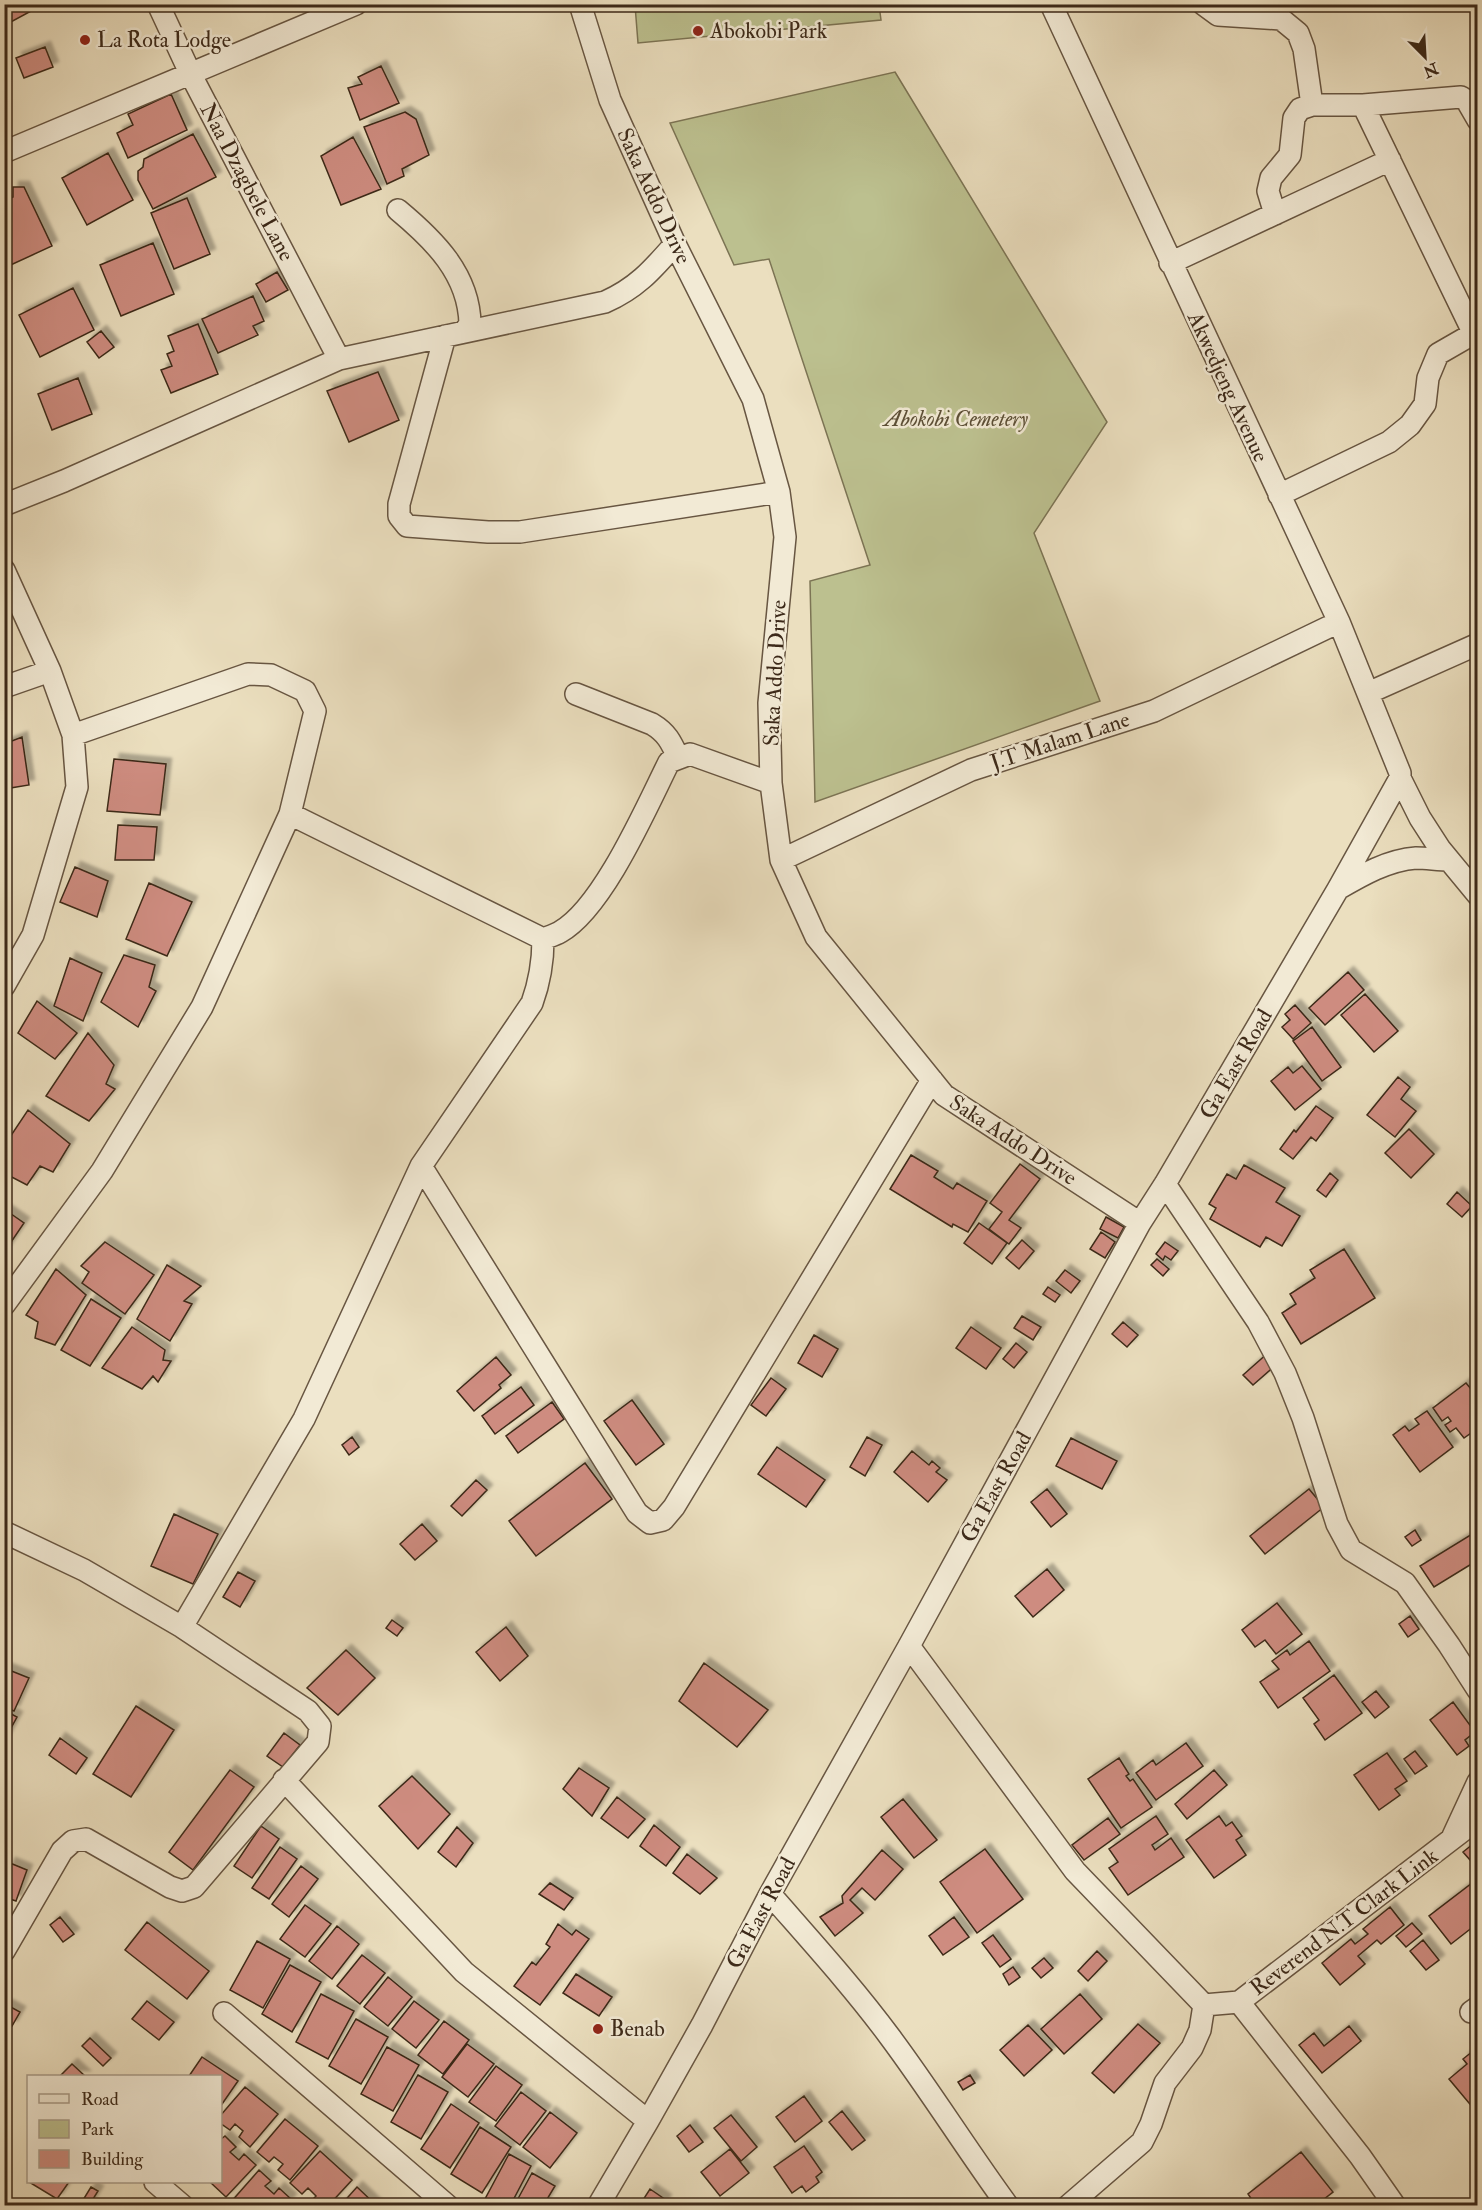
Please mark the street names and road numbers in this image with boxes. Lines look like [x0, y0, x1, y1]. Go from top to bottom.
street label: Naa Dzagbele Lane [194, 98, 300, 266]
street label: Saka Addo Drive [610, 124, 698, 268]
street label: Akwedjeng Avenue [1181, 307, 1275, 467]
street label: Saka Addo Drive [757, 599, 793, 747]
street label: J.T Malam Lane [986, 705, 1133, 777]
street label: Ga East Road [1193, 1004, 1279, 1124]
street label: Saka Addo Drive [944, 1088, 1082, 1192]
street label: Ga East Road [954, 1427, 1038, 1547]
street label: Reverend N.T Clark Link [1244, 1842, 1444, 2002]
street label: Ga East Road [720, 1852, 802, 1974]

